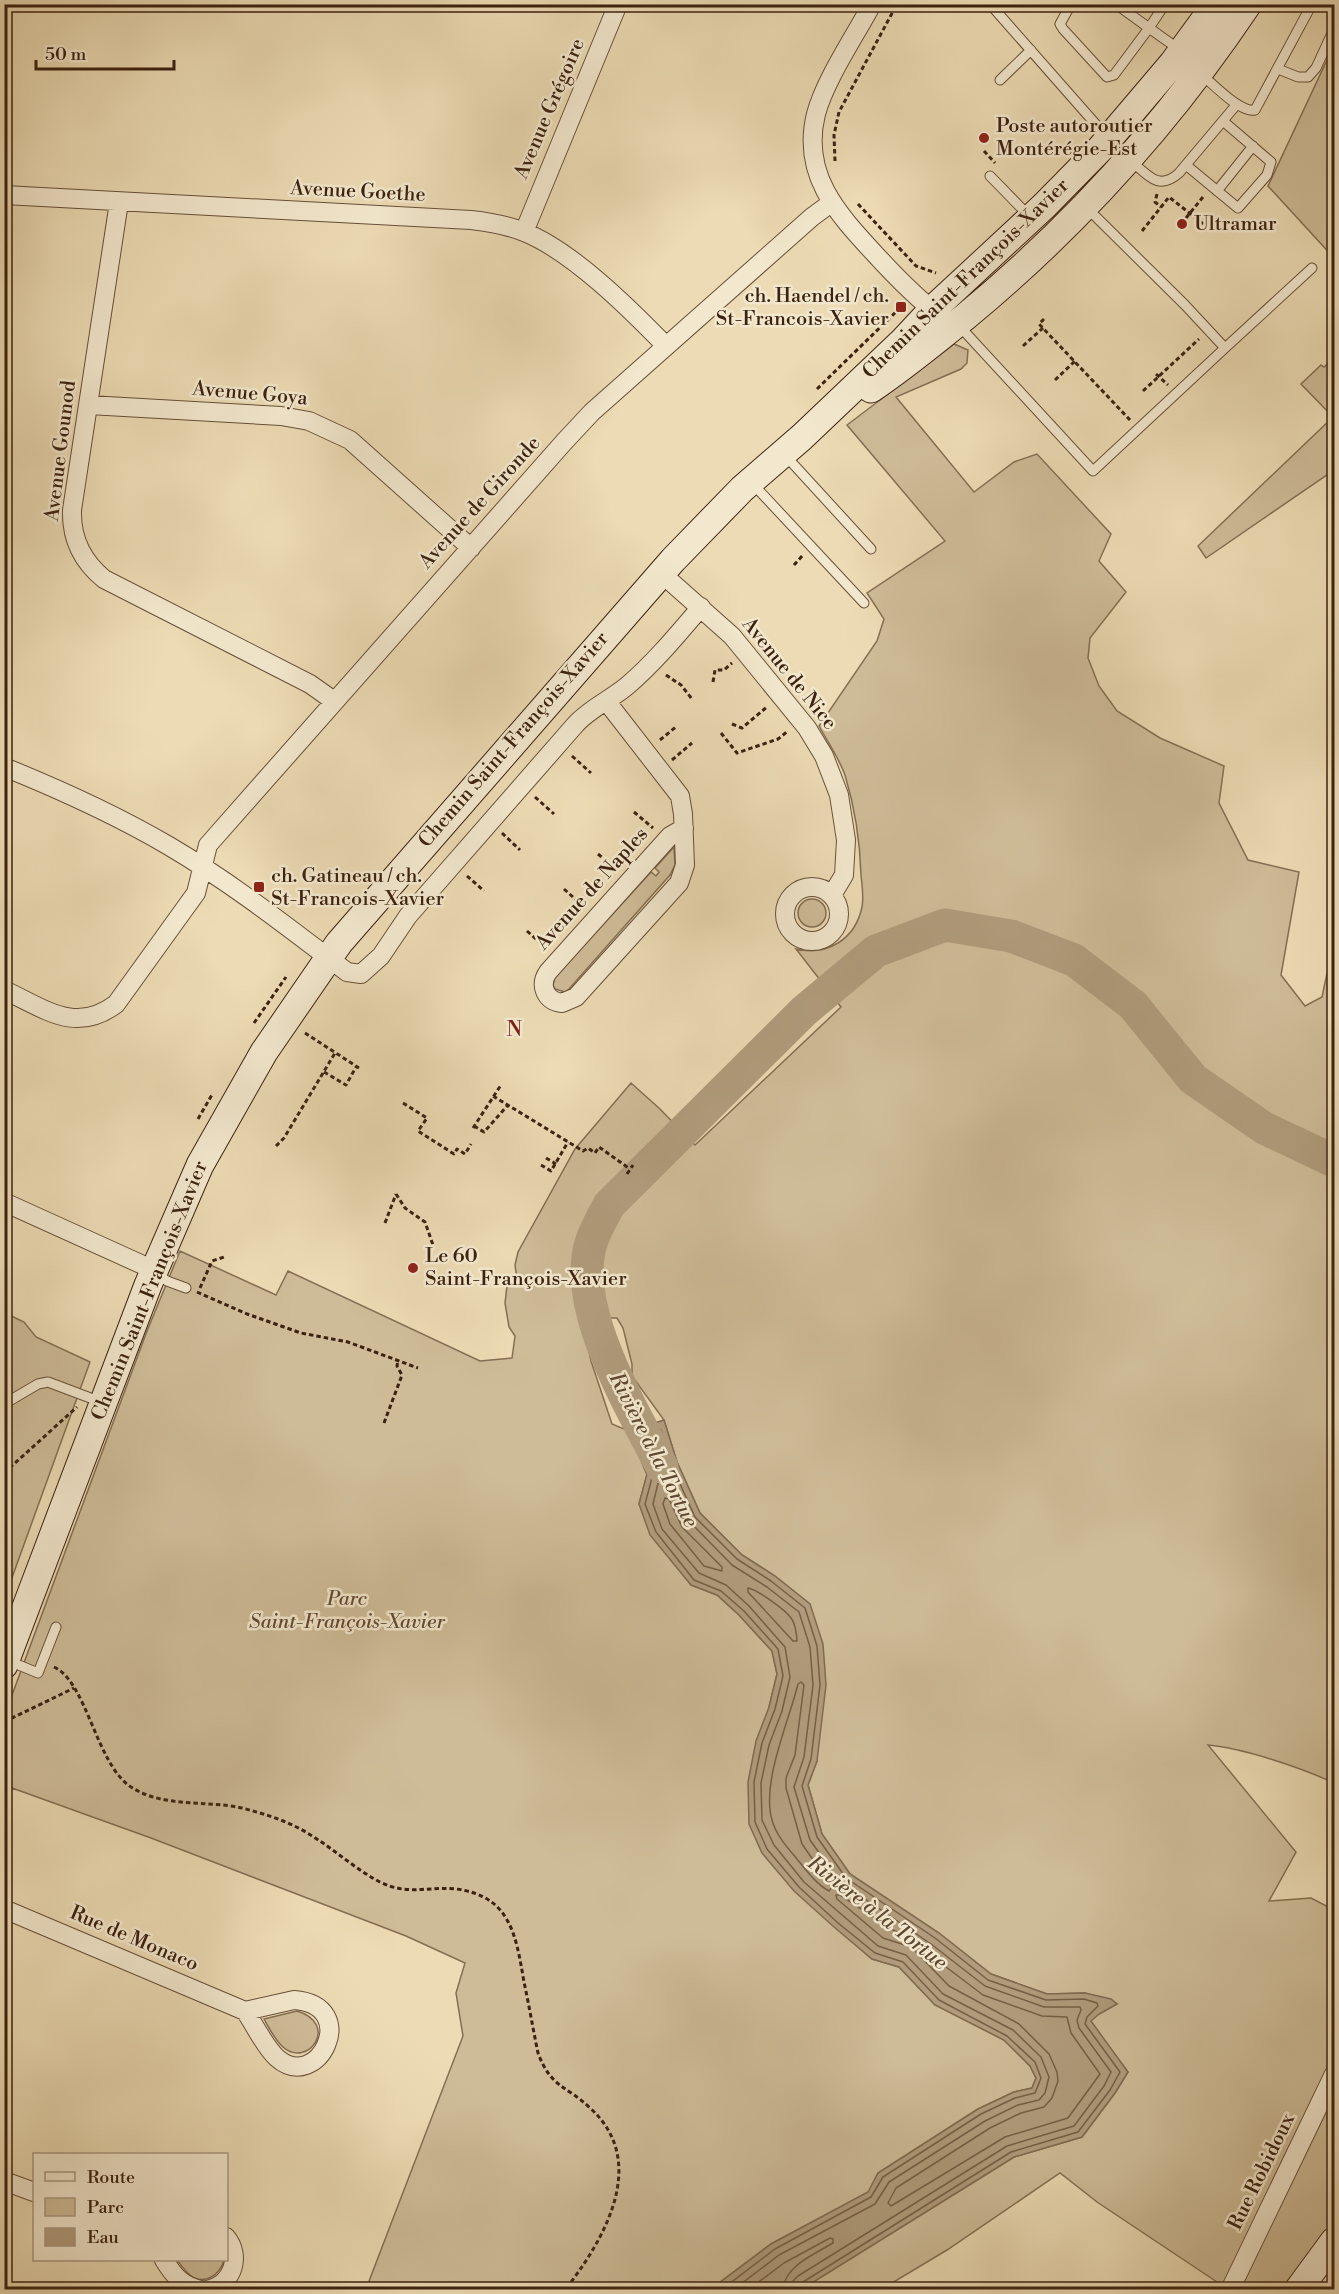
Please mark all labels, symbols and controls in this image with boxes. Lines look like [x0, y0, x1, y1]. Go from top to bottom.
scale bar [36, 33, 174, 71]
street label: Avenue Grégoire [509, 35, 591, 184]
text: 50 m [45, 43, 87, 66]
place label: Poste autoroutier Montérégie-Est [996, 114, 1153, 162]
marker: Poste autoroutier Montérégie-Est [977, 131, 991, 145]
street label: Chemin Saint-François-Xavier [857, 173, 1075, 384]
street label: Avenue Goethe [289, 176, 426, 208]
place label: Ultramar [1194, 212, 1277, 237]
marker: Ultramar [1175, 217, 1189, 231]
place label: ch. Haendel / ch. St-Francois-Xavier [716, 284, 889, 332]
marker: ch. Haendel / ch. St-Francois-Xavier [894, 300, 908, 314]
street label: Avenue Goya [190, 376, 309, 412]
street label: Avenue Gounod [40, 378, 82, 524]
street label: Avenue de Gironde [413, 431, 546, 575]
street label: Avenue de Nice [735, 612, 842, 735]
street label: Chemin Saint-François-Xavier [413, 627, 615, 853]
street label: Avenue de Naples [530, 822, 654, 956]
place label: ch. Gatineau / ch. St-Francois-Xavier [271, 864, 445, 912]
marker: ch. Gatineau / ch. St-Francois-Xavier [252, 880, 266, 894]
district label: N [506, 1017, 524, 1043]
street label: Chemin Saint-François-Xavier [86, 1157, 214, 1424]
place label: Le 60 Saint-François-Xavier [425, 1244, 627, 1292]
marker: Le 60 Saint-François-Xavier [406, 1261, 420, 1275]
water label: Rivière à la Tortue [602, 1367, 703, 1532]
park label: Parc Saint-François-Xavier [249, 1587, 445, 1635]
water label: Rivière à la Tortue [801, 1850, 952, 1976]
street label: Rue de Monaco [66, 1901, 202, 1977]
street label: Rue Robidoux [1223, 2109, 1301, 2234]
legend [33, 2153, 228, 2261]
text: Route [87, 2166, 135, 2189]
text: Parc [87, 2196, 124, 2219]
text: Eau [87, 2226, 120, 2249]

